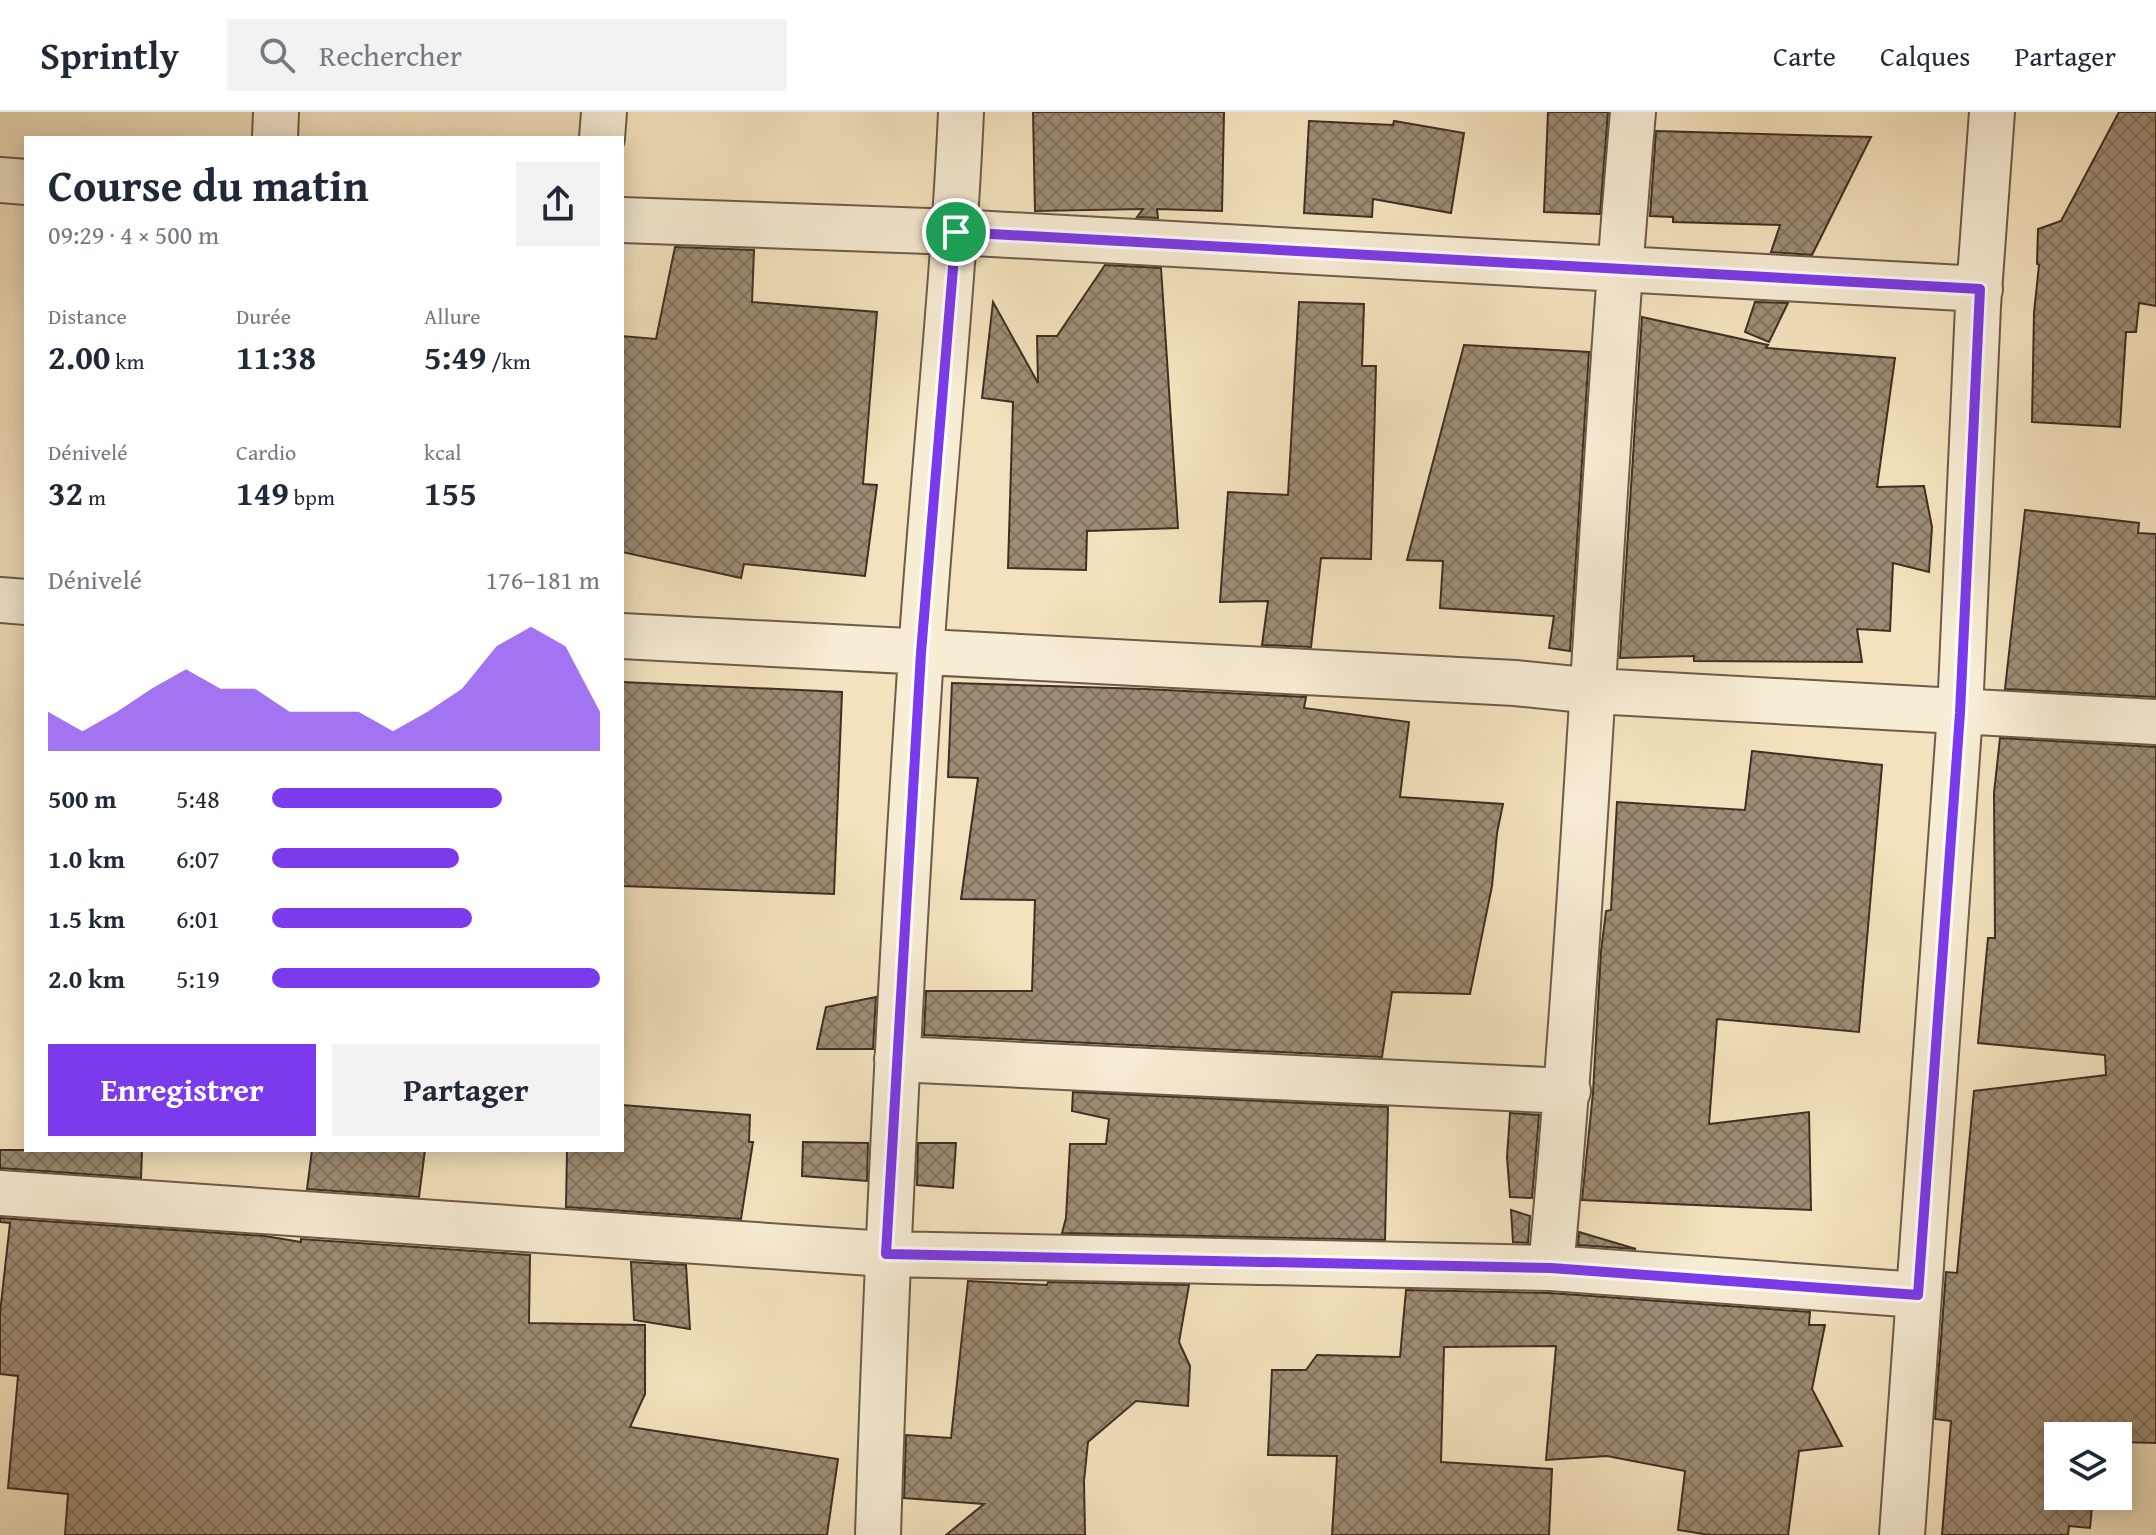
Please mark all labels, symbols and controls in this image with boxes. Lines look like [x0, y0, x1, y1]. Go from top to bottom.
search box [227, 19, 787, 91]
text: Sprintly [40, 27, 179, 83]
icon: search [255, 33, 299, 77]
text: Rechercher [319, 33, 462, 77]
text: Carte [1773, 35, 1836, 76]
text: Calques [1880, 35, 1970, 76]
text: Partager [2014, 35, 2116, 76]
text: Course du matin [48, 153, 369, 217]
button: share [516, 162, 600, 246]
pin [922, 198, 990, 266]
icon: arrive [934, 210, 978, 254]
text: 09:29 · 4 × 500 m [48, 215, 219, 254]
text: Distance [48, 300, 127, 332]
text: Durée [236, 300, 291, 332]
text: Allure [424, 300, 481, 332]
text: 2.00 [48, 332, 110, 381]
text: 11:38 [236, 332, 316, 381]
text: 5:49 [424, 332, 486, 381]
text: km [110, 345, 144, 377]
text: /km [486, 345, 531, 377]
text: Dénivelé [48, 436, 127, 468]
text: Cardio [236, 436, 296, 468]
text: kcal [424, 436, 462, 468]
text: 32 [48, 468, 83, 517]
text: 149 [236, 468, 289, 517]
text: 155 [424, 468, 477, 517]
text: m [83, 481, 106, 513]
text: bpm [289, 481, 335, 513]
text: Dénivelé [48, 560, 142, 599]
text: 176–181 m [486, 560, 600, 599]
text: 500 m [48, 779, 116, 818]
text: 5:48 [176, 779, 220, 818]
text: 1.0 km [48, 839, 125, 878]
text: 6:07 [176, 839, 220, 878]
text: 1.5 km [48, 899, 125, 938]
text: 6:01 [176, 899, 220, 938]
text: 2.0 km [48, 959, 125, 998]
text: 5:19 [176, 959, 220, 998]
button: Enregistrer [48, 1044, 316, 1136]
button: Partager [332, 1044, 600, 1136]
map controls [2044, 1422, 2132, 1510]
button: layers [2044, 1422, 2132, 1510]

